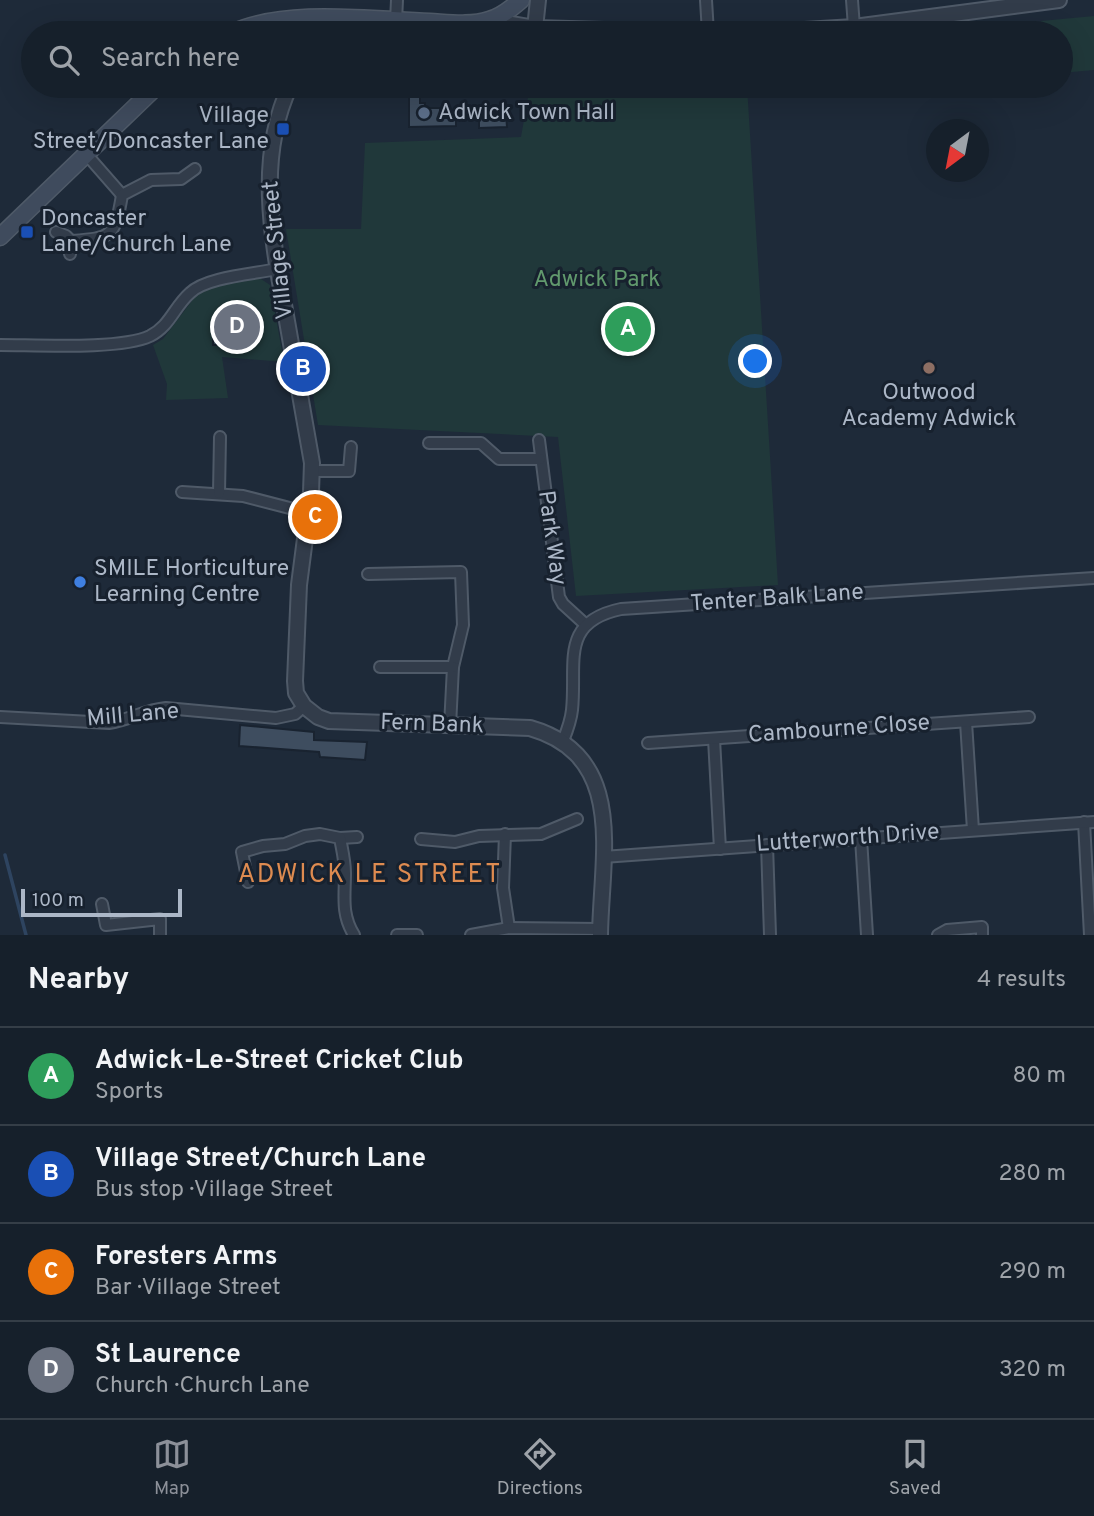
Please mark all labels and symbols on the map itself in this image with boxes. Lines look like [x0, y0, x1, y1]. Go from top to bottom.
place label: Adwick Town Hall [438, 99, 615, 128]
place label: Village Street/Doncaster Lane [33, 102, 269, 157]
marker: Adwick Town Hall [416, 105, 432, 121]
north arrow [926, 119, 989, 182]
marker: Village Street/Doncaster Lane [275, 121, 291, 137]
street label: Village Street [257, 179, 301, 321]
place label: Doncaster Lane/Church Lane [41, 205, 232, 260]
marker: Doncaster Lane/Church Lane [19, 224, 35, 240]
park label: Adwick Park [533, 266, 661, 295]
pin: D [214, 301, 260, 353]
pin: A [605, 303, 651, 355]
pin: B [280, 343, 326, 395]
your location [738, 344, 772, 378]
marker: Outwood Academy Adwick [921, 360, 937, 376]
place label: Outwood Academy Adwick [841, 379, 1017, 434]
street label: Park Way [530, 489, 572, 587]
pin: C [292, 491, 338, 543]
place label: SMILE Horticulture Learning Centre [94, 555, 289, 610]
marker: SMILE Horticulture Learning Centre [72, 574, 88, 590]
street label: Tenter Balk Lane [689, 578, 865, 620]
street label: Mill Lane [86, 698, 180, 734]
street label: Fern Bank [380, 709, 484, 741]
street label: Cambourne Close [747, 709, 931, 751]
street label: Lutterworth Drive [755, 818, 941, 860]
district label: ADWICK LE STREET [238, 859, 502, 892]
scale bar [21, 886, 182, 918]

